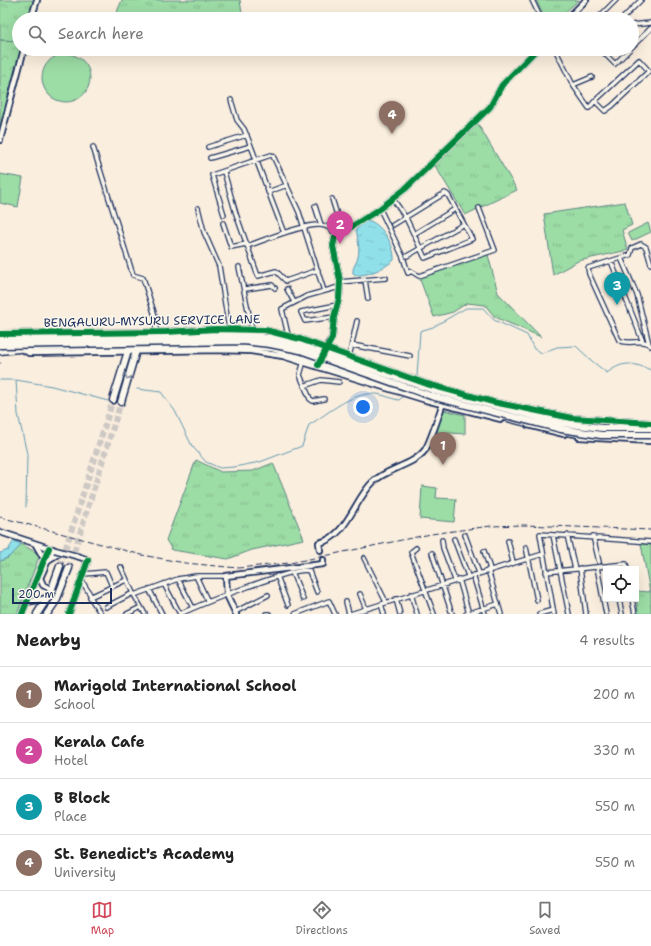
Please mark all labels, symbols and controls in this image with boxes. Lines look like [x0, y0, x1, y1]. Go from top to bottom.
search box [12, 12, 639, 56]
icon: search [26, 23, 48, 45]
text: Search here [58, 24, 144, 44]
pin: 4 [379, 101, 405, 134]
pin: 2 [327, 211, 353, 244]
pin: 3 [604, 272, 630, 305]
street label: BENGALURU-MYSURU SERVICE LANE [43, 311, 261, 331]
one-way arrow [124, 373, 133, 380]
your location [353, 397, 373, 417]
pin: 1 [430, 432, 456, 465]
map controls [603, 566, 639, 602]
button: locate [603, 566, 639, 602]
scale bar [12, 586, 112, 605]
text: 200 m [18, 587, 54, 602]
text: Nearby [16, 629, 81, 651]
text: 4 results [579, 632, 635, 649]
text: Marigold International School [54, 676, 297, 696]
text: 1 [26, 686, 32, 703]
text: 200 m [593, 686, 635, 703]
text: School [54, 696, 95, 713]
text: Kerala Cafe [54, 732, 145, 752]
text: 2 [24, 742, 34, 759]
text: 330 m [593, 742, 635, 759]
text: Hotel [54, 752, 88, 769]
text: B Block [54, 788, 110, 808]
text: 3 [24, 798, 34, 815]
text: 550 m [595, 798, 635, 815]
text: Place [54, 808, 87, 825]
text: St. Benedict's Academy [54, 844, 234, 864]
text: 4 [24, 854, 34, 871]
text: 550 m [595, 854, 635, 871]
text: University [54, 864, 116, 881]
tab: Map [91, 899, 114, 938]
tab: Directions [295, 899, 348, 938]
tab: Saved [529, 899, 560, 938]

